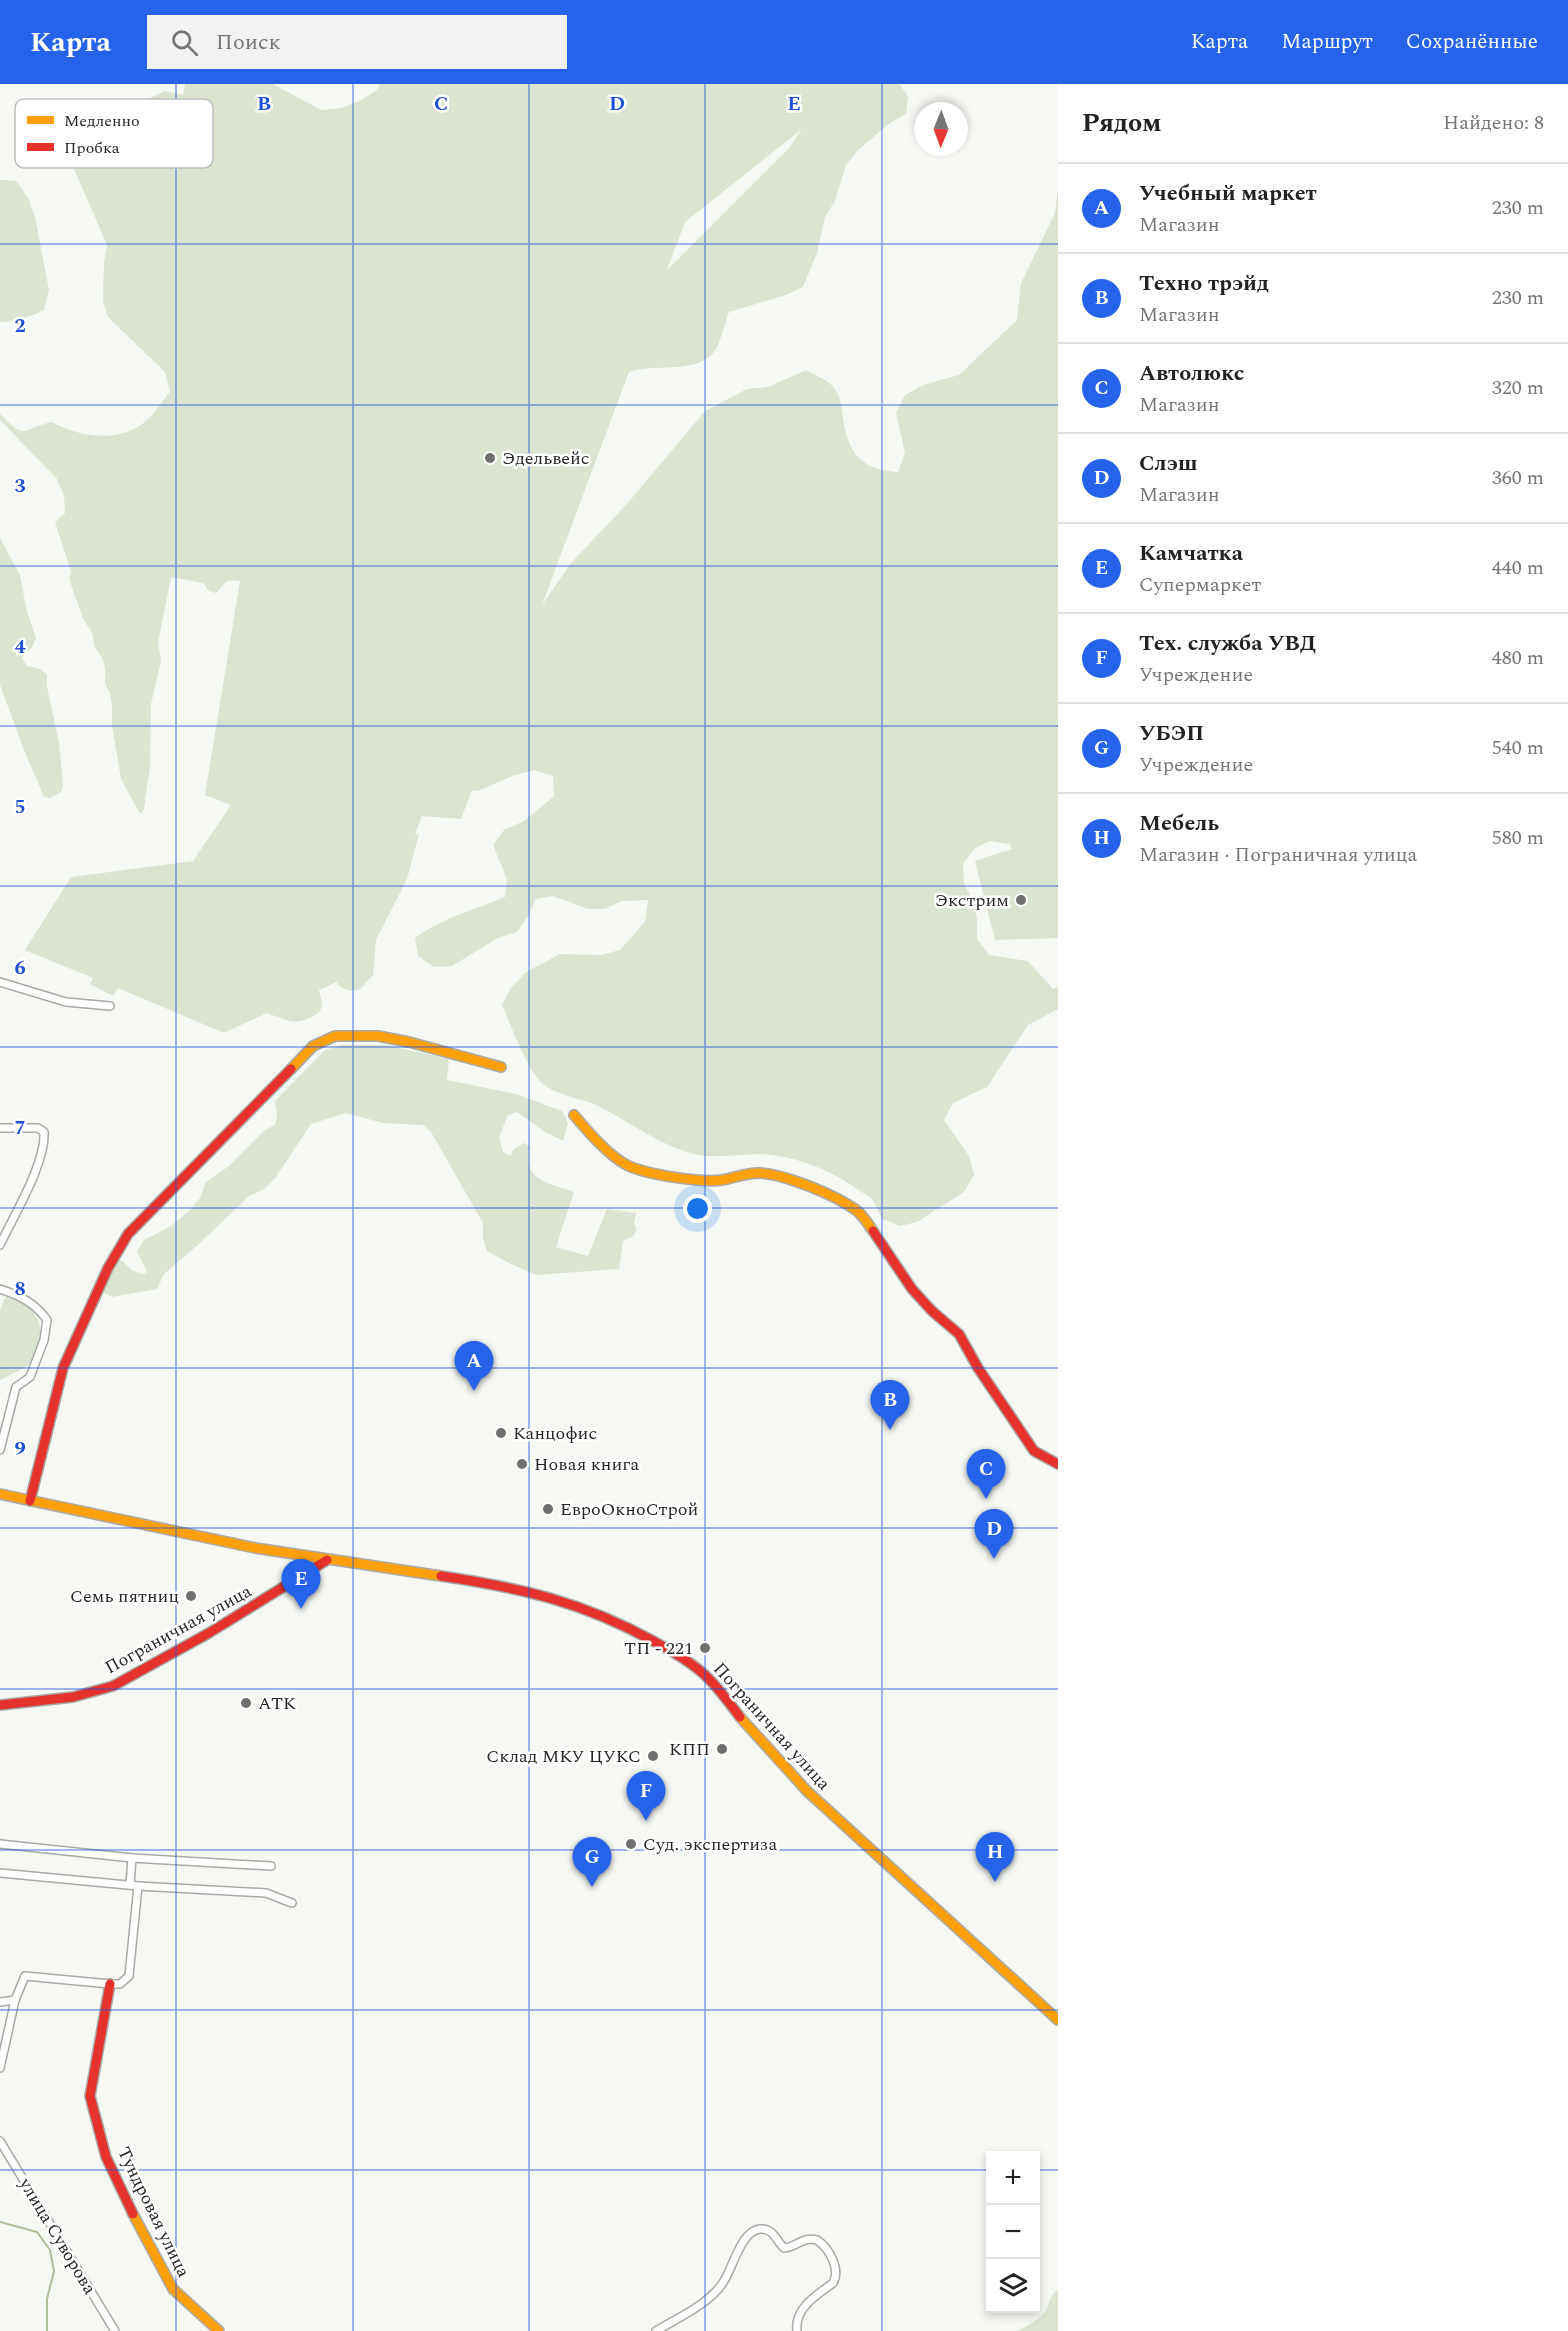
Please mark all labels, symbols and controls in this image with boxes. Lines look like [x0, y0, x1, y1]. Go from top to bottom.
search box [147, 15, 567, 69]
text: Карта [30, 21, 111, 64]
icon: search [168, 26, 201, 59]
text: Поиск [216, 26, 281, 59]
text: Карта [1191, 26, 1248, 58]
text: Маршрут [1281, 26, 1373, 58]
text: Сохранённые [1406, 26, 1538, 58]
text: B [257, 89, 271, 119]
text: C [434, 89, 448, 119]
text: D [609, 89, 625, 119]
text: E [787, 89, 801, 119]
legend [15, 99, 213, 168]
north arrow [914, 102, 968, 156]
text: Рядом [1082, 103, 1162, 143]
text: Найдено: 8 [1443, 108, 1544, 138]
text: Медленно [64, 109, 140, 133]
text: Пробка [64, 136, 120, 160]
text: Учебный маркет [1139, 177, 1317, 210]
text: A [1094, 193, 1109, 223]
text: 230 m [1492, 193, 1544, 223]
text: Магазин [1139, 210, 1220, 240]
text: Техно трэйд [1139, 267, 1269, 300]
text: B [1094, 283, 1109, 313]
text: 230 m [1492, 283, 1544, 313]
text: Магазин [1139, 300, 1220, 330]
text: 2 [14, 311, 26, 341]
text: Автолюкс [1139, 357, 1244, 390]
text: C [1094, 373, 1109, 403]
text: 320 m [1492, 373, 1544, 403]
text: Магазин [1139, 390, 1220, 420]
place label: Эдельвейс [502, 445, 589, 472]
text: Слэш [1139, 447, 1197, 480]
marker: Эдельвейс [483, 451, 497, 465]
text: D [1093, 463, 1110, 493]
text: 360 m [1492, 463, 1544, 493]
text: 3 [14, 471, 26, 501]
text: Магазин [1139, 480, 1220, 510]
text: Камчатка [1139, 537, 1243, 570]
text: E [1095, 553, 1108, 583]
text: 440 m [1492, 553, 1544, 583]
text: Супермаркет [1139, 570, 1261, 600]
text: Тех. служба УВД [1139, 627, 1316, 660]
text: 4 [14, 632, 26, 662]
text: F [1095, 643, 1108, 673]
text: 480 m [1492, 643, 1544, 673]
text: Учреждение [1139, 660, 1253, 690]
text: УБЭП [1139, 717, 1204, 750]
text: G [1094, 733, 1109, 763]
text: 540 m [1492, 733, 1544, 763]
text: Учреждение [1139, 750, 1253, 780]
text: 5 [14, 792, 26, 822]
text: Мебель [1139, 807, 1219, 840]
text: H [1093, 823, 1110, 853]
text: 580 m [1492, 823, 1544, 853]
text: Магазин · Пограничная улица [1139, 840, 1417, 870]
place label: Экстрим [935, 887, 1009, 914]
marker: Экстрим [1014, 893, 1028, 907]
text: 6 [14, 953, 26, 983]
text: 7 [14, 1113, 26, 1143]
your location [683, 1194, 712, 1223]
text: 8 [14, 1274, 26, 1304]
pin: A [454, 1342, 494, 1391]
pin: B [870, 1380, 910, 1430]
place label: Канцофис [513, 1420, 597, 1447]
marker: Канцофис [494, 1426, 508, 1440]
text: 9 [14, 1434, 26, 1464]
pin: C [966, 1450, 1006, 1499]
place label: Новая книга [534, 1451, 639, 1478]
marker: Новая книга [515, 1457, 529, 1471]
place label: ЕвроОкноСтрой [560, 1496, 698, 1523]
marker: ЕвроОкноСтрой [541, 1502, 555, 1516]
pin: D [974, 1510, 1014, 1559]
pin: E [282, 1560, 320, 1609]
street label: Пограничная улица [100, 1578, 257, 1681]
place label: Семь пятниц [70, 1583, 179, 1610]
marker: Семь пятниц [184, 1589, 198, 1603]
place label: ТП - 221 [624, 1635, 693, 1662]
marker: ТП - 221 [698, 1641, 712, 1655]
street label: Пограничная улица [707, 1656, 837, 1797]
place label: АТК [258, 1690, 296, 1717]
marker: АТК [239, 1696, 253, 1710]
place label: КПП [669, 1736, 710, 1763]
marker: КПП [715, 1742, 729, 1756]
place label: Склад МКУ ЦУКС [486, 1743, 641, 1770]
marker: Склад МКУ ЦУКС [646, 1749, 660, 1763]
pin: F [626, 1772, 666, 1821]
place label: Суд. экспертиза [643, 1831, 778, 1858]
pin: H [976, 1832, 1014, 1882]
marker: Суд. экспертиза [624, 1837, 638, 1851]
pin: G [572, 1838, 612, 1887]
street label: Тундровая улица [110, 2142, 197, 2282]
map controls [986, 2151, 1040, 2313]
button: + [986, 2151, 1040, 2205]
street label: улица Суворова [12, 2172, 103, 2300]
button: − [986, 2205, 1040, 2259]
button: layers [986, 2259, 1040, 2313]

